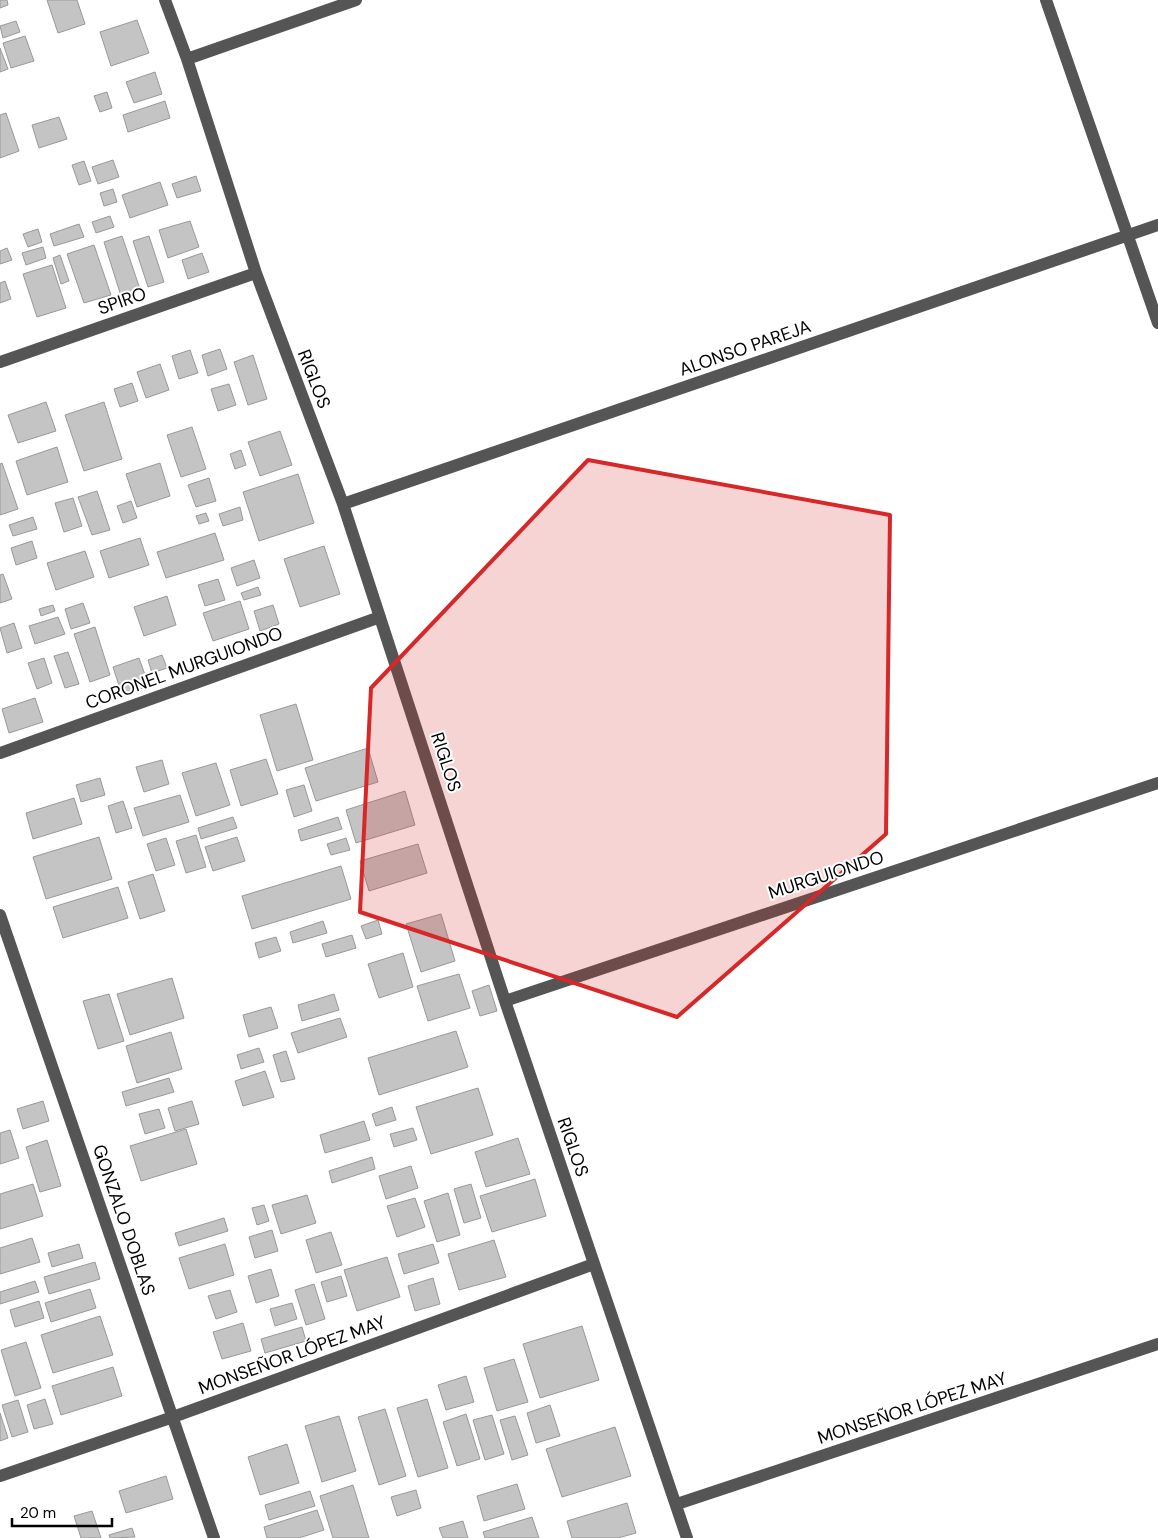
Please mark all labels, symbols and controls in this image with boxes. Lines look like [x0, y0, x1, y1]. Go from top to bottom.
street label: SPIRO [95, 282, 149, 320]
street label: ALONSO PAREJA [676, 314, 814, 382]
street label: RIGLOS [292, 346, 336, 412]
street label: CORONEL MURGUIONDO [82, 621, 286, 715]
street label: RIGLOS [425, 729, 467, 795]
street label: MURGUIONDO [765, 845, 887, 905]
street label: RIGLOS [552, 1114, 594, 1180]
street label: GONZALO DOBLAS [87, 1141, 161, 1299]
street label: MONSEÑOR LÓPEZ MAY [195, 1310, 389, 1400]
street label: MONSEÑOR LÓPEZ MAY [814, 1366, 1010, 1450]
scale bar [12, 1496, 112, 1528]
text: 20 m [20, 1503, 56, 1523]

